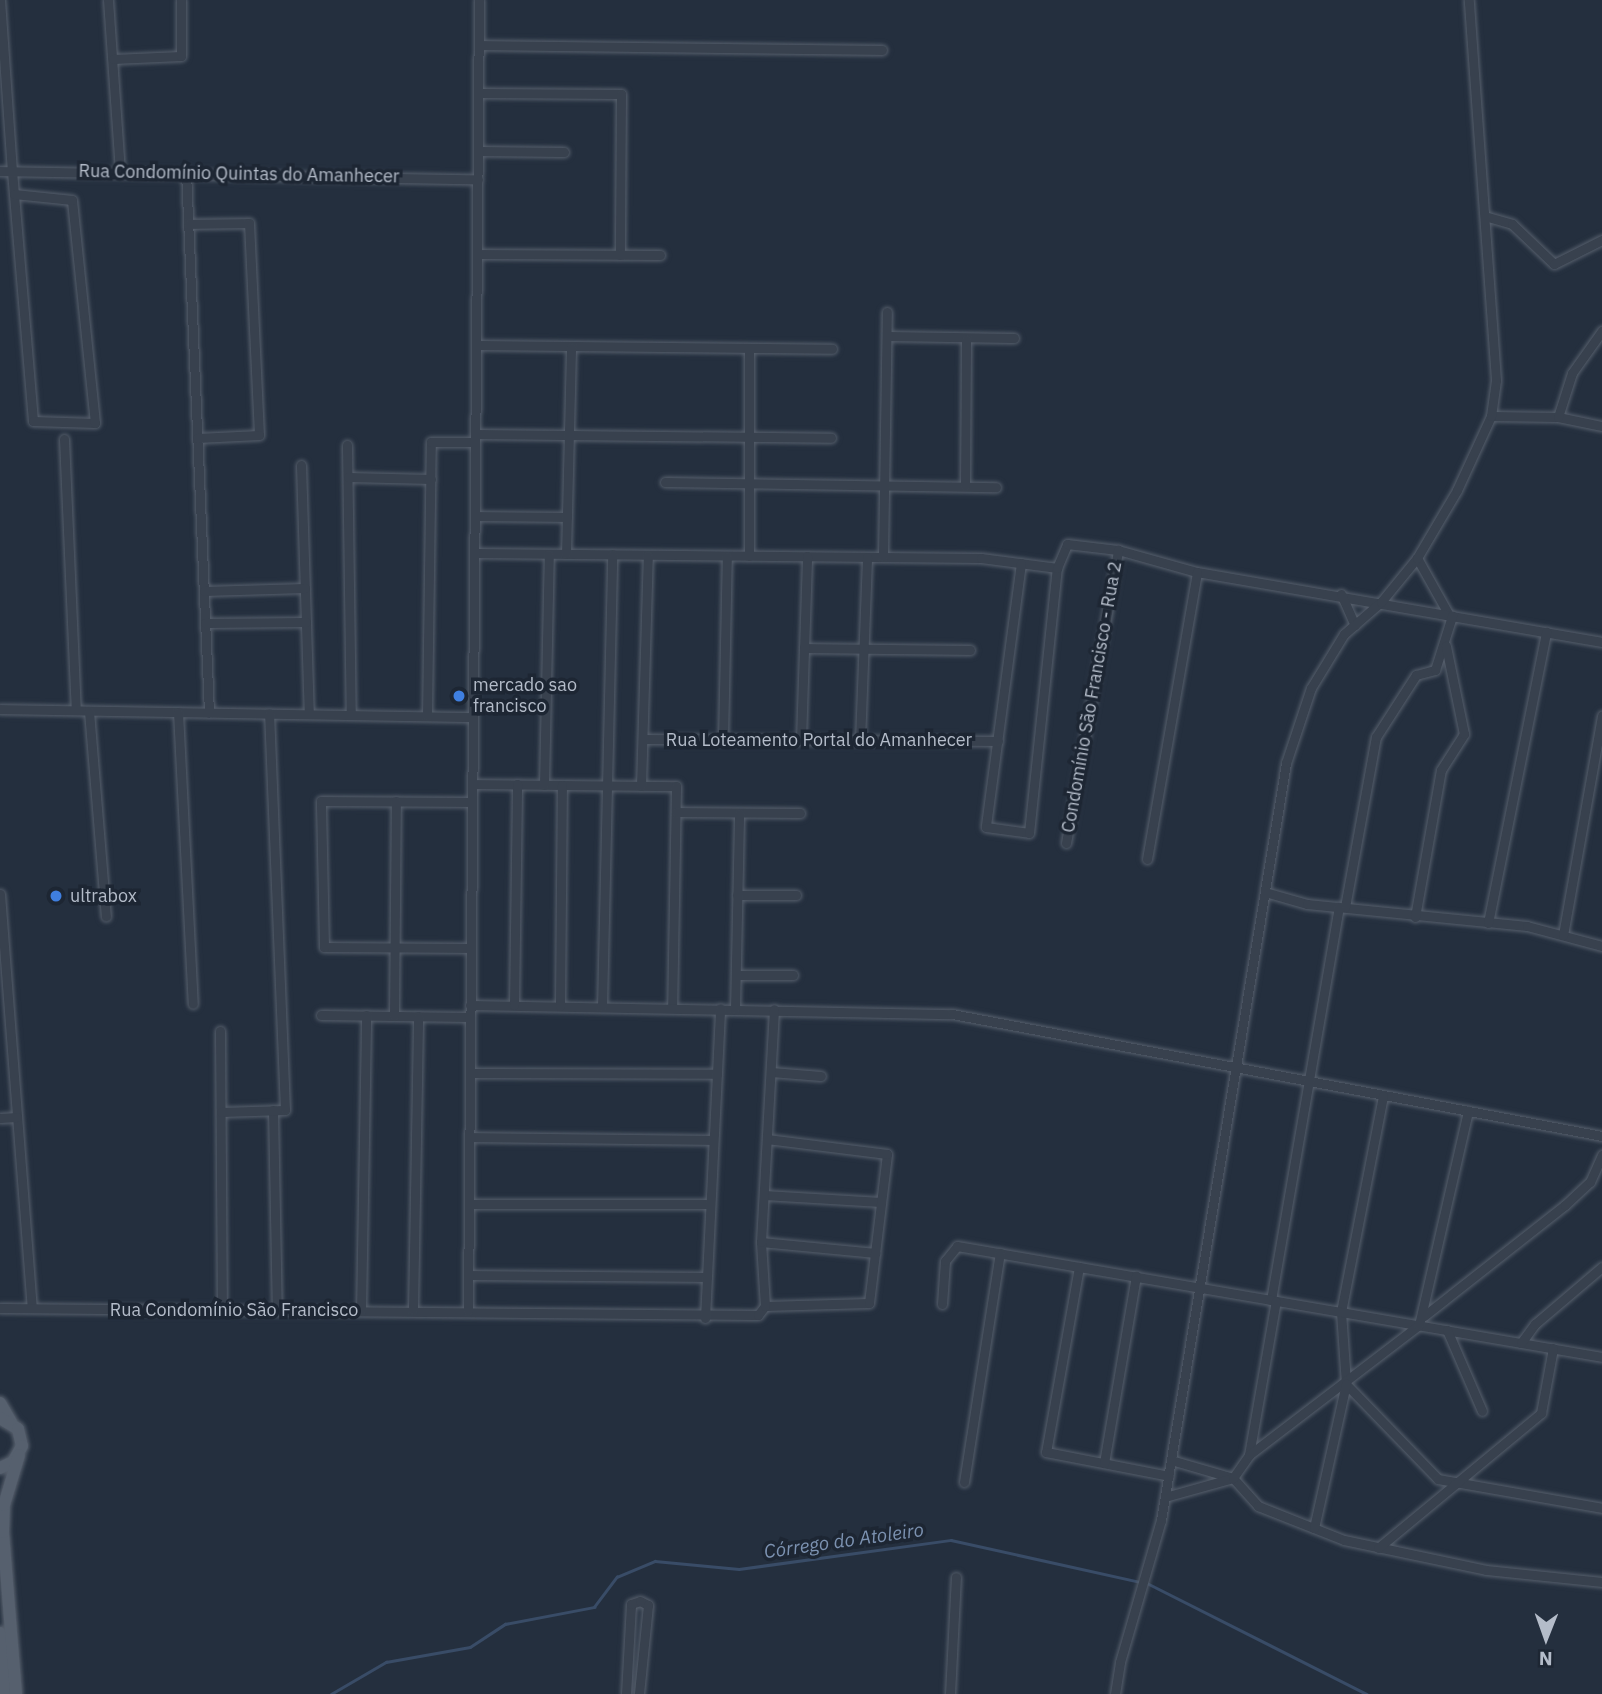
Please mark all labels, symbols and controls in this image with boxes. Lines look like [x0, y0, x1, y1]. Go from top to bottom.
street label: Rua Condomínio Quintas do Amanhecer [78, 160, 400, 188]
street label: Condomínio São Francisco - Rua 2 [1057, 560, 1127, 834]
place label: mercado sao francisco [473, 675, 577, 718]
marker: mercado sao francisco [451, 688, 467, 704]
street label: Rua Loteamento Portal do Amanhecer [666, 729, 972, 751]
place label: ultrabox [70, 885, 137, 907]
marker: ultrabox [48, 888, 64, 904]
street label: Rua Condomínio São Francisco [110, 1299, 358, 1321]
water label: Córrego do Atoleiro [763, 1519, 925, 1563]
north arrow [1511, 1603, 1581, 1673]
text: N [1539, 1647, 1553, 1671]

